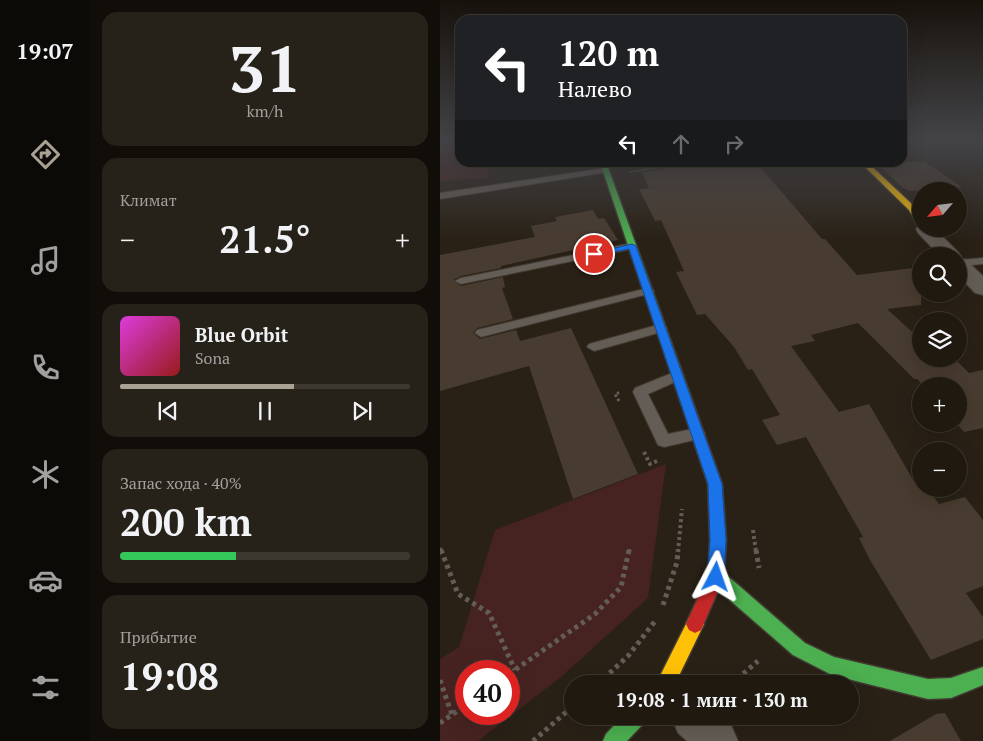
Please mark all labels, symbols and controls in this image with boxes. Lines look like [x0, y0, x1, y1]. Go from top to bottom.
text: 31 [228, 24, 302, 111]
text: 120 m [558, 30, 659, 76]
icon: left [475, 35, 540, 100]
text: 19:07 [16, 36, 74, 65]
text: Налево [558, 74, 632, 103]
text: km/h [247, 100, 283, 122]
icon: left [614, 130, 642, 158]
icon: ahead [667, 130, 695, 158]
icon: right [720, 130, 748, 158]
icon: directions [28, 137, 63, 172]
north arrow [912, 182, 968, 238]
map controls [912, 182, 967, 497]
text: Климат [120, 189, 177, 211]
text: 21.5° [219, 214, 311, 264]
text: − [120, 221, 135, 258]
text: + [395, 221, 410, 258]
pin [573, 233, 615, 275]
icon: arrive [580, 240, 608, 268]
icon: music [28, 243, 63, 278]
button: search [912, 247, 967, 302]
button: layers [912, 312, 967, 367]
text: Blue Orbit [195, 322, 288, 347]
text: Sona [195, 347, 230, 369]
icon: phone [28, 350, 63, 385]
button: + [912, 377, 967, 432]
icon: previous [154, 397, 182, 425]
icon: pause [251, 397, 279, 425]
icon: next [348, 397, 376, 425]
button: − [912, 442, 967, 497]
icon: climate [28, 457, 63, 492]
text: Запас хода · 40% [120, 472, 242, 494]
text: 200 km [120, 497, 252, 547]
position arrow [689, 550, 741, 602]
icon: car [28, 563, 63, 598]
text: Прибытие [120, 626, 197, 648]
text: 19:08 [120, 651, 219, 701]
speed limit sign: 40 [455, 660, 520, 725]
icon: filters [28, 670, 63, 705]
text: 19:08 · 1 мин · 130 m [615, 687, 808, 712]

